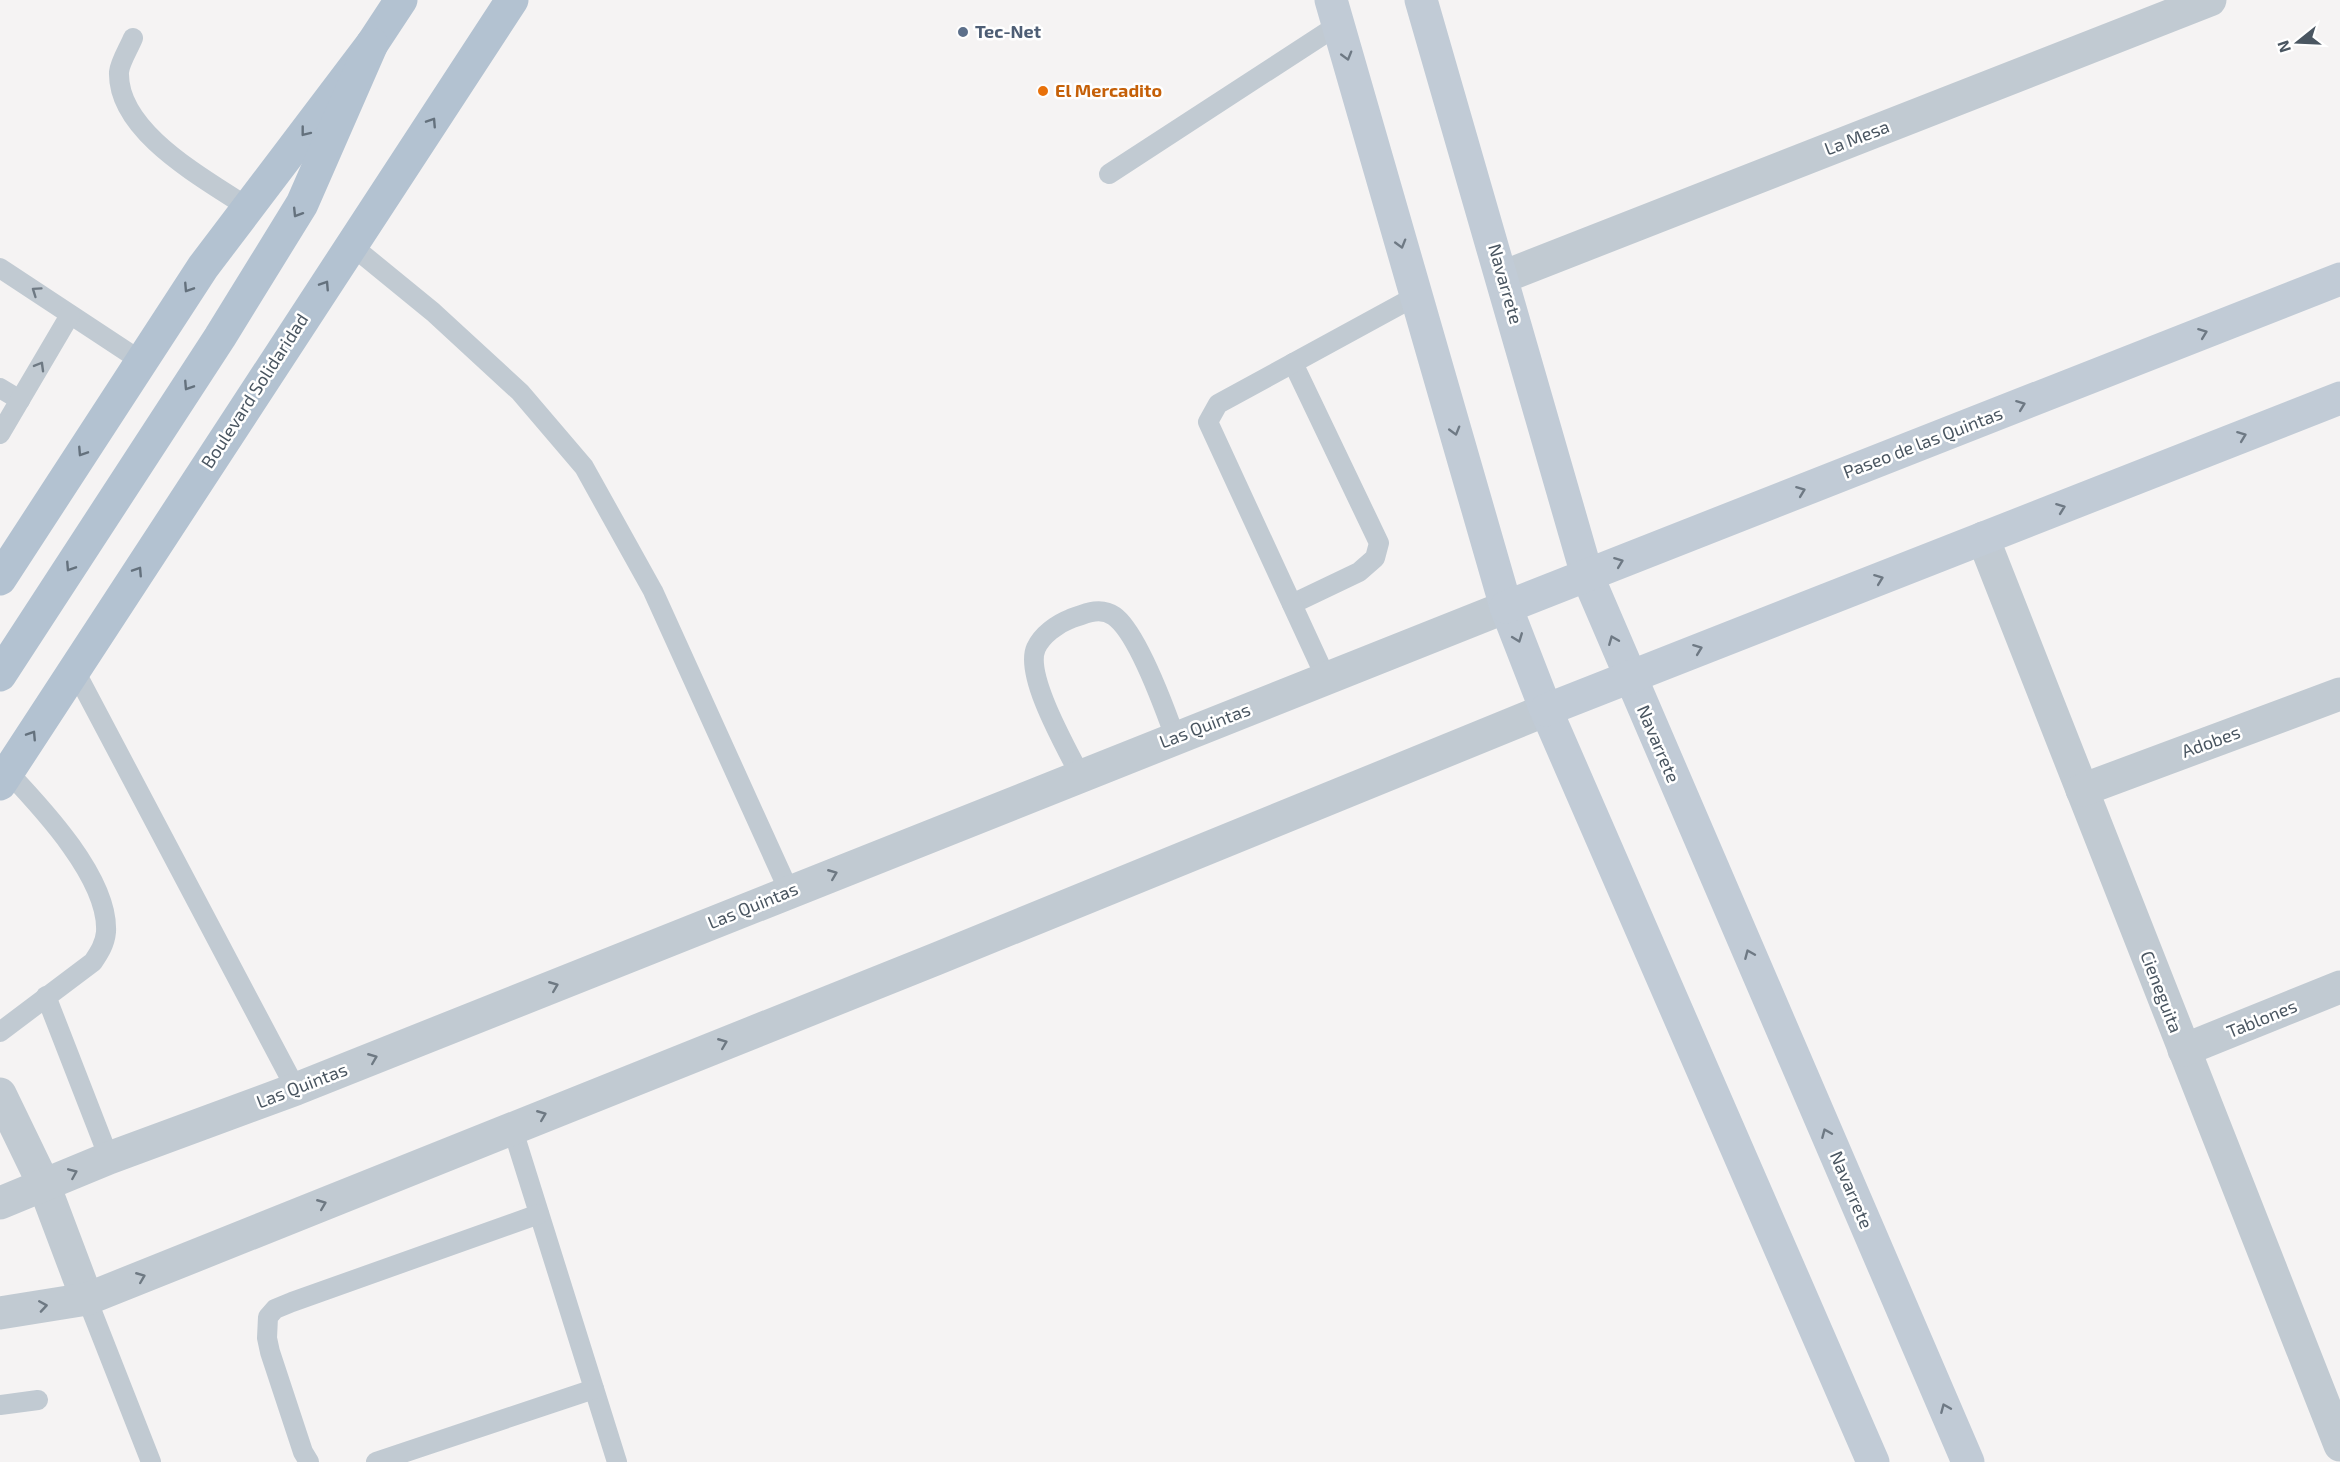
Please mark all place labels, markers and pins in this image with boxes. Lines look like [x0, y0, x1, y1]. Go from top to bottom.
place label: Tec-Net [975, 20, 1042, 42]
marker: Tec-Net [956, 25, 970, 39]
place label: El Mercadito [1055, 79, 1162, 101]
marker: El Mercadito [1036, 84, 1050, 98]

